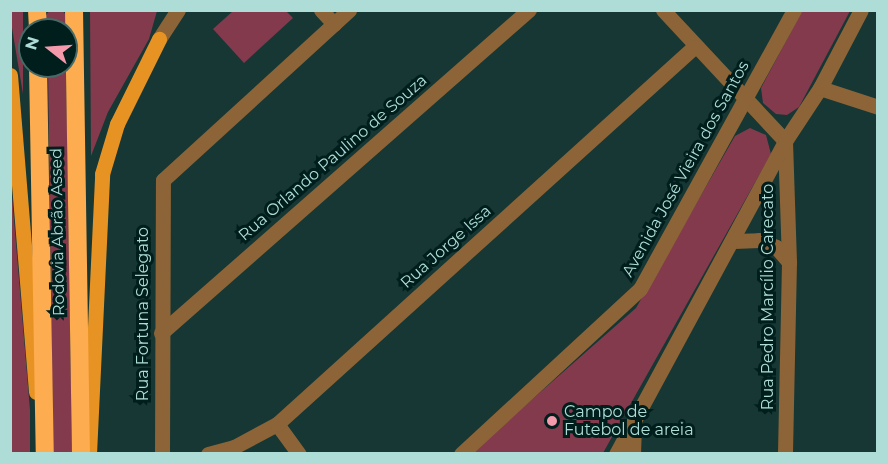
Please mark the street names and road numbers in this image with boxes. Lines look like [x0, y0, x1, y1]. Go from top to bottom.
street label: Avenida José Vieira dos Santos [618, 58, 754, 280]
street label: Rua Orlando Paulino de Souza [235, 71, 431, 245]
street label: Rodovia Abrão Assed [47, 148, 69, 316]
street label: Rua Pedro Marcílio Carecato [758, 184, 778, 410]
street label: Rua Jorge Issa [397, 201, 495, 293]
street label: Rua Fortuna Selegato [133, 227, 153, 401]

